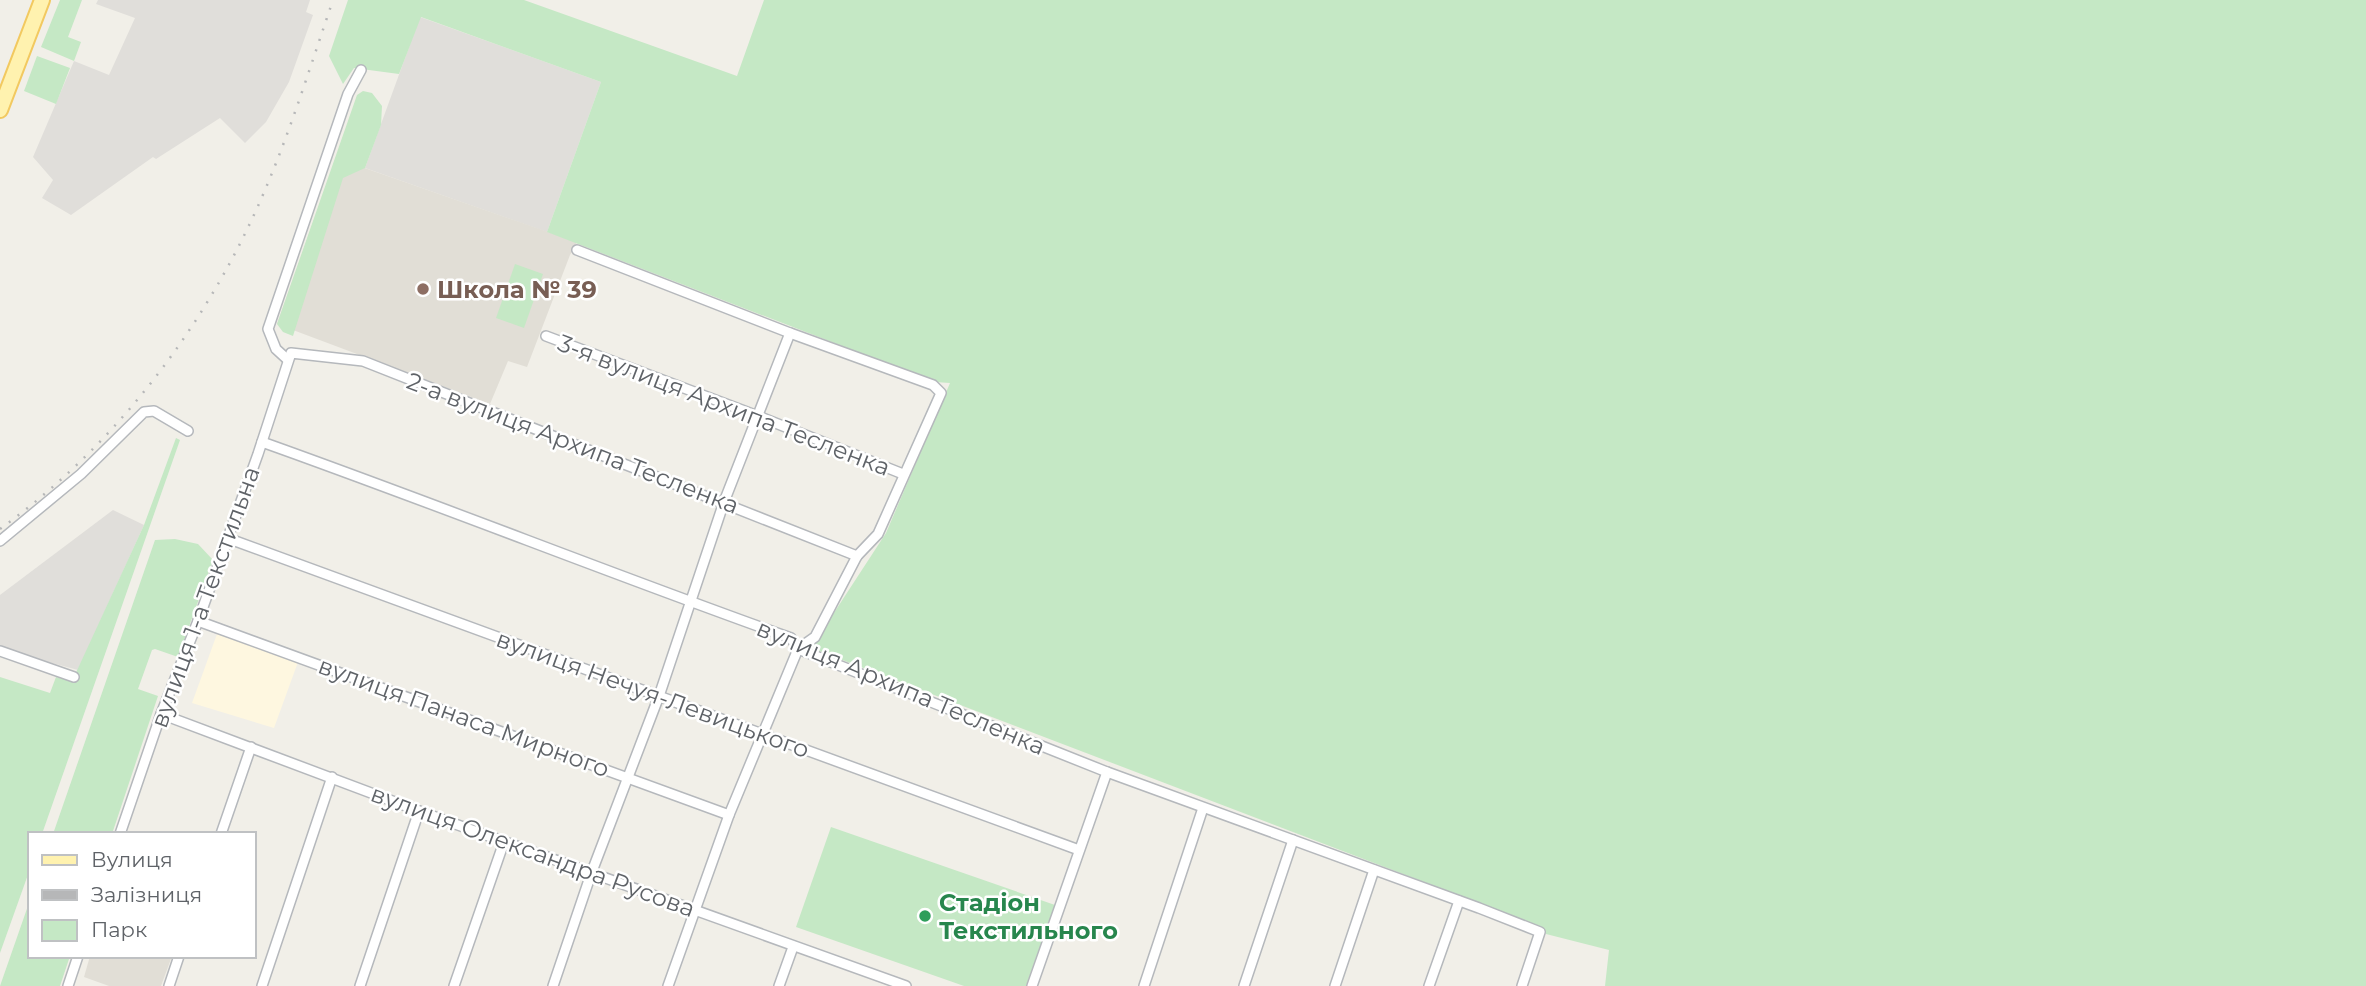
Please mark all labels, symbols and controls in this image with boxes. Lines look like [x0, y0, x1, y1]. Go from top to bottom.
place label: Школа № 39 [437, 275, 597, 304]
marker: Школа № 39 [415, 281, 431, 297]
street label: 3-я вулиця Архипа Тесленка [554, 328, 894, 482]
street label: 2-а вулиця Архипа Тесленка [403, 366, 743, 520]
street label: вулиця 1-а Текстильна [144, 463, 266, 731]
street label: вулиця Архипа Тесленка [752, 613, 1050, 761]
street label: вулиця Нечуя-Левицького [493, 624, 813, 764]
street label: вулиця Панаса Мирного [314, 651, 614, 783]
street label: вулиця Олександра Русова [367, 779, 699, 923]
legend [28, 832, 256, 958]
text: Вулиця [91, 847, 173, 872]
text: Залізниця [91, 882, 202, 907]
place label: Стадіон Текстильного [939, 888, 1118, 945]
marker: Стадіон Текстильного [917, 908, 933, 924]
text: Парк [91, 917, 147, 942]

